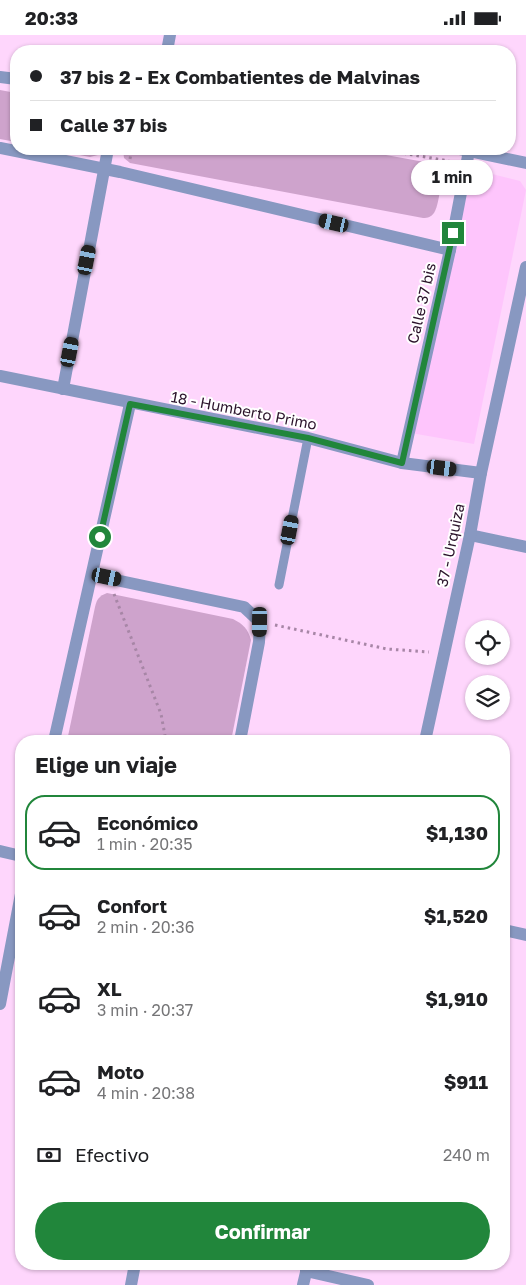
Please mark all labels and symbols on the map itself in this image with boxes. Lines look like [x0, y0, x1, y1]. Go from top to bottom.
callout: 1 min [412, 161, 494, 195]
car [317, 212, 350, 234]
route end [442, 222, 464, 244]
car [76, 244, 97, 276]
street label: Calle 37 bis [403, 261, 439, 345]
car [59, 336, 80, 368]
street label: 18 - Humberto Primo [170, 387, 318, 433]
car [426, 459, 457, 477]
street label: 37 - Urquiza [432, 502, 468, 588]
car [279, 514, 300, 546]
route start [89, 526, 111, 548]
car [90, 567, 123, 587]
car [252, 607, 267, 637]

